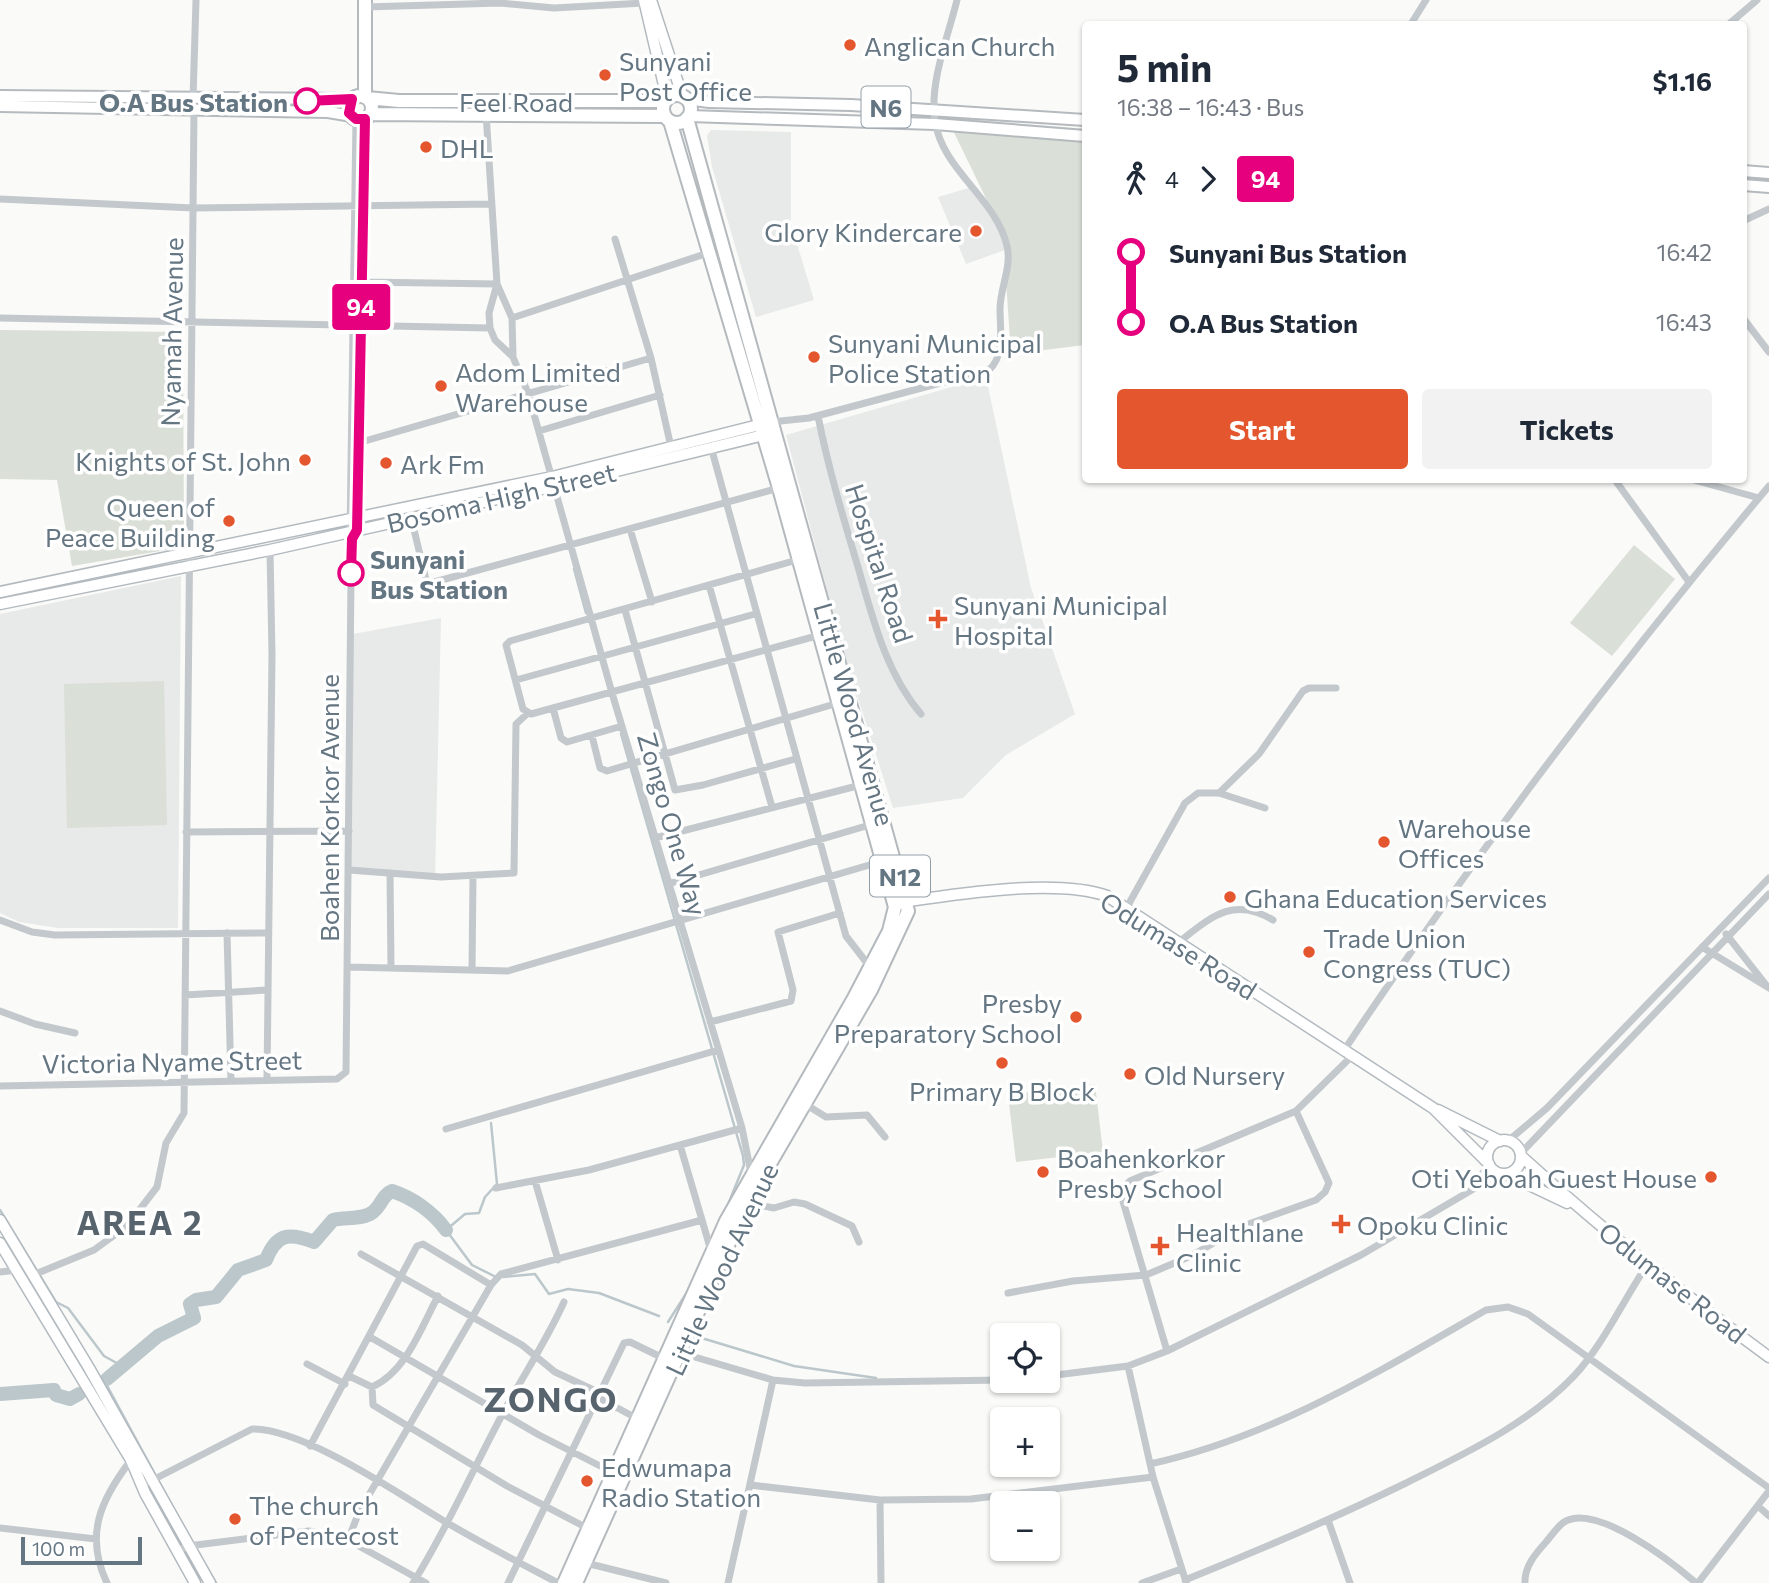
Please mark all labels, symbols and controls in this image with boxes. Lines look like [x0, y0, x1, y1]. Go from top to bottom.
place label: Anglican Church [864, 30, 1055, 61]
marker: Anglican Church [842, 37, 858, 53]
text: 5 min [1117, 43, 1212, 90]
place label: Sunyani Post Office [619, 45, 752, 106]
text: $1.16 [1653, 65, 1712, 96]
marker: Sunyani Post Office [597, 67, 613, 83]
place label: O.A Bus Station [99, 86, 288, 117]
street label: Feel Road [459, 86, 573, 117]
road number: N6 [862, 86, 910, 128]
marker: O.A Bus Station [294, 88, 320, 114]
text: 16:38 – 16:43 · Bus [1117, 93, 1304, 121]
place label: DHL [440, 132, 494, 163]
marker: DHL [418, 139, 434, 155]
icon: walk [1117, 160, 1155, 198]
icon: forward [1189, 160, 1227, 198]
text: 94 [1251, 164, 1280, 193]
text: 4 [1165, 165, 1179, 193]
place label: Glory Kindercare [764, 216, 962, 247]
marker: Glory Kindercare [968, 223, 984, 239]
street label: Nyamah Avenue [154, 237, 188, 427]
text: Sunyani Bus Station [1169, 237, 1407, 268]
text: 16:42 [1657, 238, 1712, 266]
line badge: 94 [330, 284, 392, 330]
text: 94 [346, 292, 376, 321]
text: O.A Bus Station [1169, 307, 1358, 338]
text: 16:43 [1656, 308, 1712, 336]
place label: Sunyani Municipal Police Station [828, 327, 1042, 388]
marker: Sunyani Municipal Police Station [806, 349, 822, 365]
place label: Adom Limited Warehouse [455, 356, 621, 417]
marker: Adom Limited Warehouse [433, 378, 449, 394]
button: Start [1117, 389, 1408, 469]
button: Tickets [1422, 389, 1712, 469]
place label: Knights of St. John [75, 445, 291, 476]
place label: Ark Fm [400, 448, 485, 479]
marker: Knights of St. John [297, 452, 313, 468]
marker: Ark Fm [378, 455, 394, 471]
street label: Bosoma High Street [383, 456, 619, 538]
street label: Hospital Road [840, 480, 920, 646]
place label: Queen of Peace Building [45, 491, 216, 552]
marker: Queen of Peace Building [221, 513, 237, 529]
place label: Sunyani Bus Station [370, 543, 508, 604]
marker: Sunyani Bus Station [338, 560, 364, 586]
place label: Sunyani Municipal Hospital [954, 589, 1168, 650]
street label: Little Wood Avenue [808, 599, 902, 829]
marker: Sunyani Municipal Hospital [928, 609, 948, 629]
street label: Boahen Korkor Avenue [313, 674, 344, 942]
street label: Zongo One Way [632, 729, 714, 919]
place label: Warehouse Offices [1398, 812, 1531, 873]
marker: Warehouse Offices [1376, 834, 1392, 850]
road number: N12 [870, 856, 930, 896]
place label: Ghana Education Services [1244, 882, 1547, 913]
street label: Odumase Road [1095, 885, 1263, 1005]
marker: Ghana Education Services [1222, 889, 1238, 905]
place label: Trade Union Congress (TUC) [1323, 922, 1511, 983]
marker: Trade Union Congress (TUC) [1301, 944, 1317, 960]
place label: Presby Preparatory School [834, 987, 1062, 1048]
marker: Presby Preparatory School [1068, 1009, 1084, 1025]
street label: Victoria Nyame Street [42, 1043, 302, 1079]
marker: Primary B Block [994, 1055, 1010, 1071]
place label: Old Nursery [1144, 1059, 1285, 1090]
marker: Old Nursery [1122, 1066, 1138, 1082]
place label: Primary B Block [909, 1075, 1095, 1106]
place label: Boahenkorkor Presby School [1057, 1142, 1225, 1203]
street label: Little Wood Avenue [658, 1158, 784, 1380]
place label: Oti Yeboah Guest House [1411, 1162, 1697, 1193]
marker: Boahenkorkor Presby School [1035, 1164, 1051, 1180]
marker: Oti Yeboah Guest House [1703, 1169, 1719, 1185]
district label: AREA 2 [76, 1201, 204, 1242]
place label: Opoku Clinic [1357, 1209, 1508, 1240]
marker: Opoku Clinic [1331, 1214, 1351, 1234]
street label: Odumase Road [1593, 1215, 1753, 1349]
place label: Healthlane Clinic [1176, 1216, 1304, 1277]
marker: Healthlane Clinic [1150, 1236, 1170, 1256]
map controls [990, 1323, 1060, 1561]
button: locate [990, 1323, 1060, 1393]
district label: ZONGO [484, 1378, 618, 1419]
button: + [990, 1407, 1060, 1477]
place label: Edwumapa Radio Station [601, 1451, 761, 1512]
marker: Edwumapa Radio Station [579, 1473, 595, 1489]
place label: The church of Pentecost [249, 1489, 399, 1550]
button: − [990, 1491, 1060, 1561]
marker: The church of Pentecost [227, 1511, 243, 1527]
scale bar [21, 1534, 142, 1566]
text: 100 m [32, 1537, 85, 1560]

